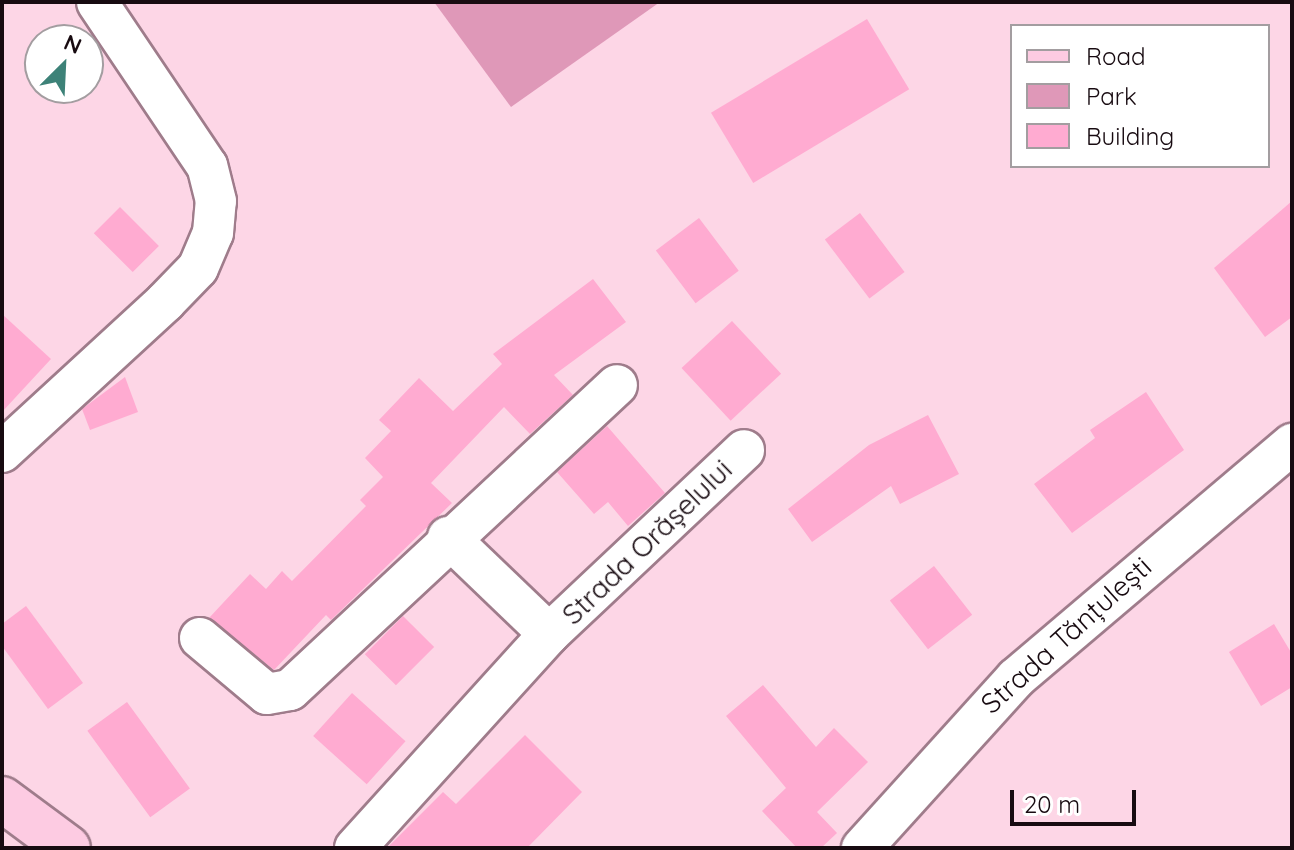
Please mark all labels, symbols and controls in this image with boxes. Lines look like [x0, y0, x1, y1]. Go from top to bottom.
north arrow [24, 24, 104, 104]
legend [1010, 24, 1270, 168]
text: N [60, 28, 86, 60]
text: Road [1086, 41, 1146, 71]
text: Park [1086, 81, 1137, 111]
text: Building [1086, 121, 1174, 151]
street label: Strada Orășelului [555, 453, 739, 631]
street label: Strada Tănțulești [974, 550, 1158, 720]
scale bar [1014, 774, 1140, 824]
text: 20 m [1024, 789, 1080, 819]

